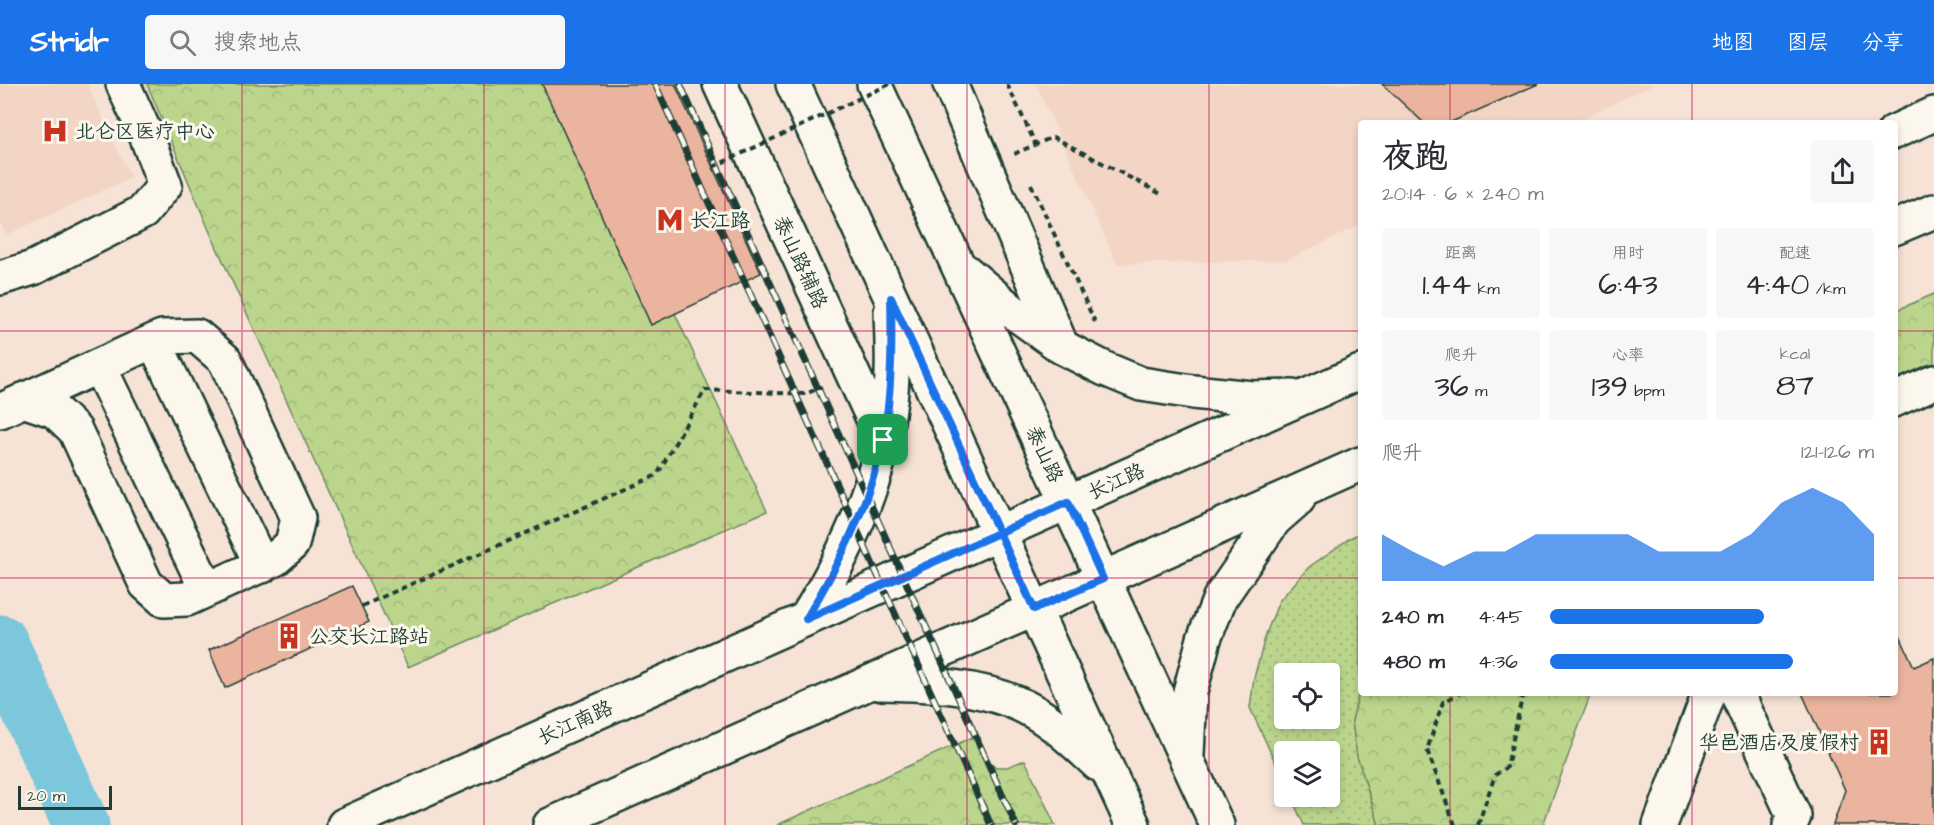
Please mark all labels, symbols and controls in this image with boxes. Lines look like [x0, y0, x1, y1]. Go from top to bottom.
search box [145, 15, 565, 69]
text: Stridr [30, 23, 109, 62]
icon: search [166, 26, 199, 59]
text: 搜索地点 [214, 27, 302, 58]
text: 地图 [1712, 28, 1754, 57]
text: 图层 [1787, 28, 1829, 57]
text: 分享 [1862, 28, 1904, 57]
hospital icon: 北仑区医疗中心 [40, 116, 70, 146]
place label: 北仑区医疗中心 [75, 118, 215, 146]
text: 夜跑 [1382, 134, 1448, 180]
button: share [1811, 140, 1874, 203]
text: 20:14 · 6 × 240 m [1382, 180, 1544, 208]
metro station icon: 长江路 [655, 205, 685, 235]
place label: 长江路 [690, 207, 751, 235]
street label: 泰山路辅路 [766, 211, 834, 315]
text: 距离 [1445, 242, 1477, 264]
text: 用时 [1612, 242, 1644, 264]
text: 配速 [1779, 242, 1811, 264]
text: 1.44 [1422, 264, 1471, 306]
text: 6:43 [1598, 264, 1658, 306]
text: 4:40 [1745, 264, 1809, 306]
text: km [1471, 278, 1500, 300]
text: /km [1809, 278, 1845, 300]
text: kcal [1780, 343, 1810, 365]
text: 爬升 [1445, 344, 1477, 366]
text: 心率 [1612, 344, 1644, 366]
text: 87 [1776, 365, 1814, 407]
text: 36 [1435, 366, 1469, 408]
text: 139 [1592, 366, 1628, 408]
text: m [1469, 380, 1487, 402]
text: bpm [1628, 380, 1664, 402]
pin [857, 414, 908, 465]
street label: 泰山路 [1019, 421, 1070, 488]
icon: arrive [866, 423, 899, 456]
text: 121–126 m [1801, 438, 1874, 466]
text: 爬升 [1382, 439, 1422, 467]
street label: 长江路 [1083, 457, 1150, 507]
text: 240 m [1382, 603, 1443, 631]
text: 4:45 [1478, 603, 1523, 631]
building icon: 公交长江路站 [274, 621, 304, 651]
place label: 公交长江路站 [309, 623, 429, 651]
text: 480 m [1382, 648, 1445, 676]
text: 4:36 [1478, 648, 1518, 676]
map controls [1274, 663, 1340, 807]
button: locate [1274, 663, 1340, 729]
street label: 长江南路 [533, 693, 619, 752]
building icon: 华邑酒店及度假村 [1864, 727, 1894, 757]
place label: 华邑酒店及度假村 [1699, 729, 1859, 757]
button: layers [1274, 741, 1340, 807]
scale bar [18, 783, 112, 810]
text: 20 m [27, 785, 65, 807]

